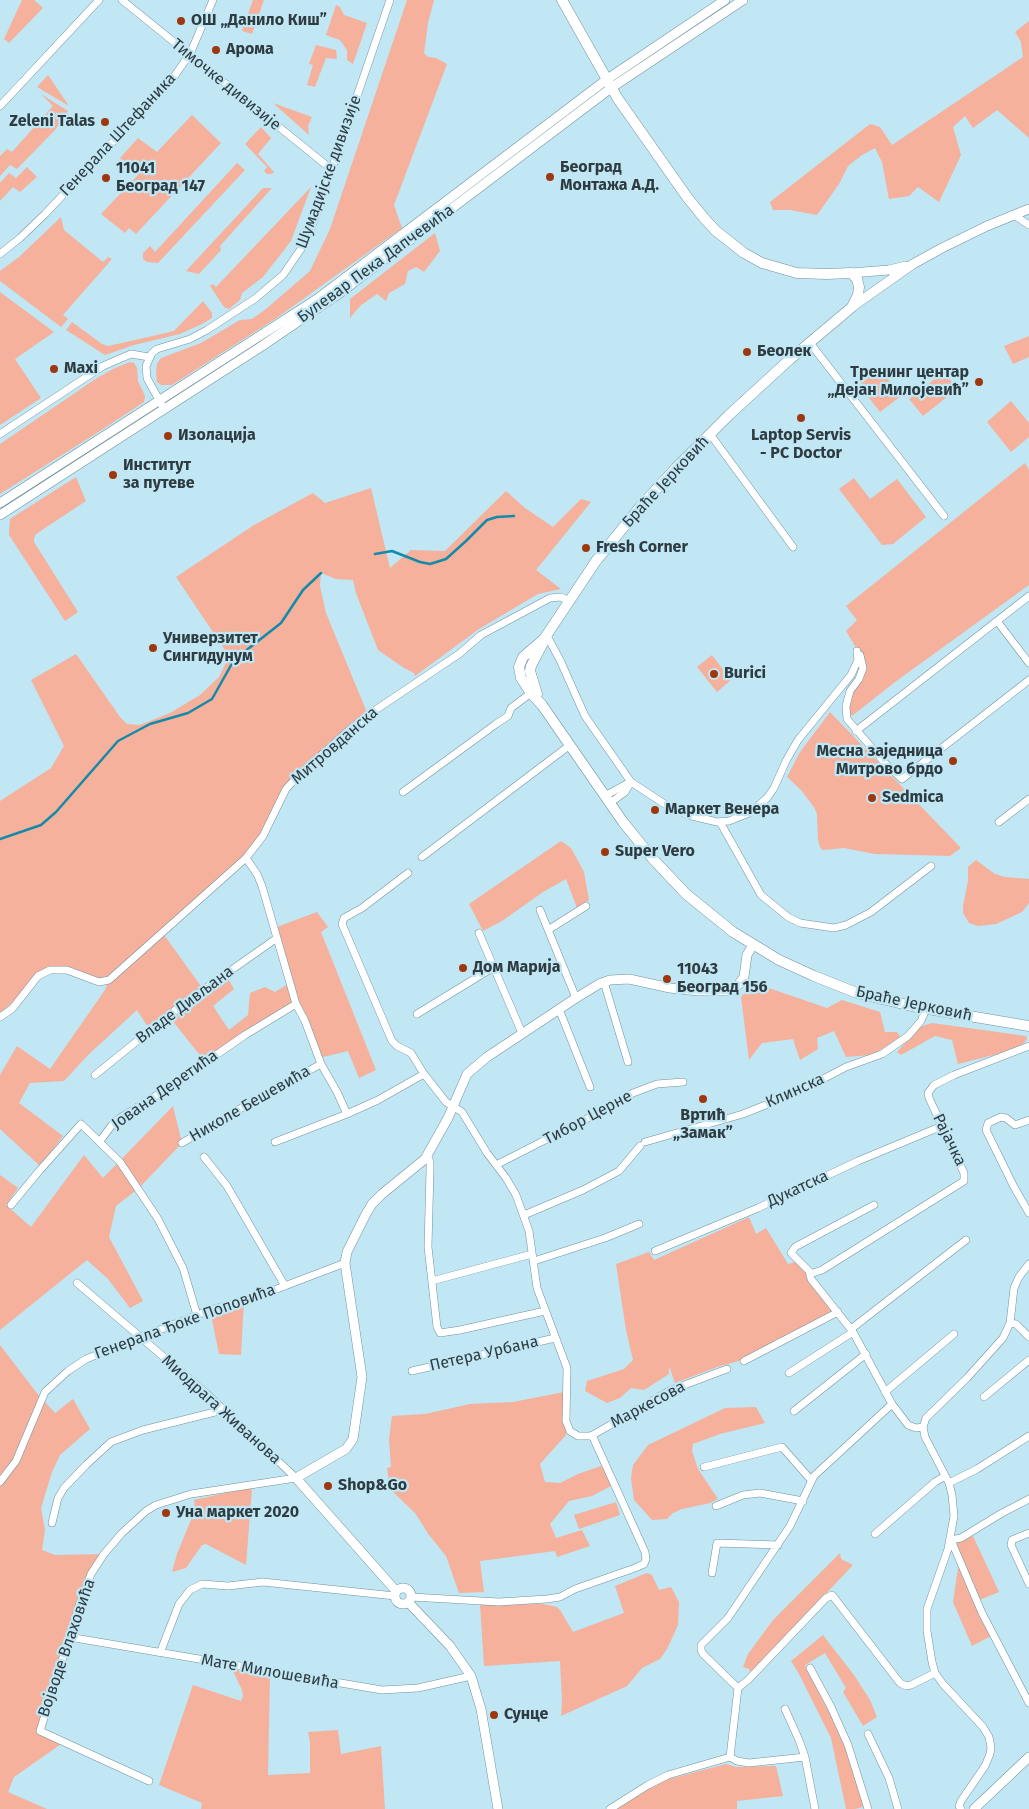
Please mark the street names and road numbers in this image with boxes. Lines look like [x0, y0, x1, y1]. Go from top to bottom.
street label: Тимочке дивизије [167, 35, 285, 135]
street label: Генерала Штефаника [56, 69, 180, 201]
street label: Шумадијске дивизије [292, 93, 366, 251]
street label: Булевар Пека Дапчевића [294, 201, 458, 327]
street label: Браће Јерковић [619, 432, 713, 532]
street label: Митровданска [288, 703, 382, 789]
street label: Владе Дивљана [132, 962, 238, 1048]
street label: Браће Јерковић [854, 982, 974, 1026]
street label: Јована Деретића [108, 1046, 222, 1134]
street label: Николе Бешевића [186, 1062, 314, 1146]
street label: Клинска [763, 1070, 827, 1112]
street label: Тибор Церне [541, 1087, 635, 1149]
street label: Рајачка [928, 1111, 970, 1169]
street label: Дукатска [764, 1167, 832, 1211]
street label: Генерала Ђоке Поповића [92, 1280, 278, 1364]
street label: Петера Урбана [428, 1332, 540, 1376]
street label: Миодрага Живанова [157, 1351, 285, 1469]
street label: Маркесова [607, 1377, 689, 1433]
street label: Војводе Влаховића [34, 1576, 100, 1720]
street label: Мате Милошевића [200, 1650, 340, 1694]

